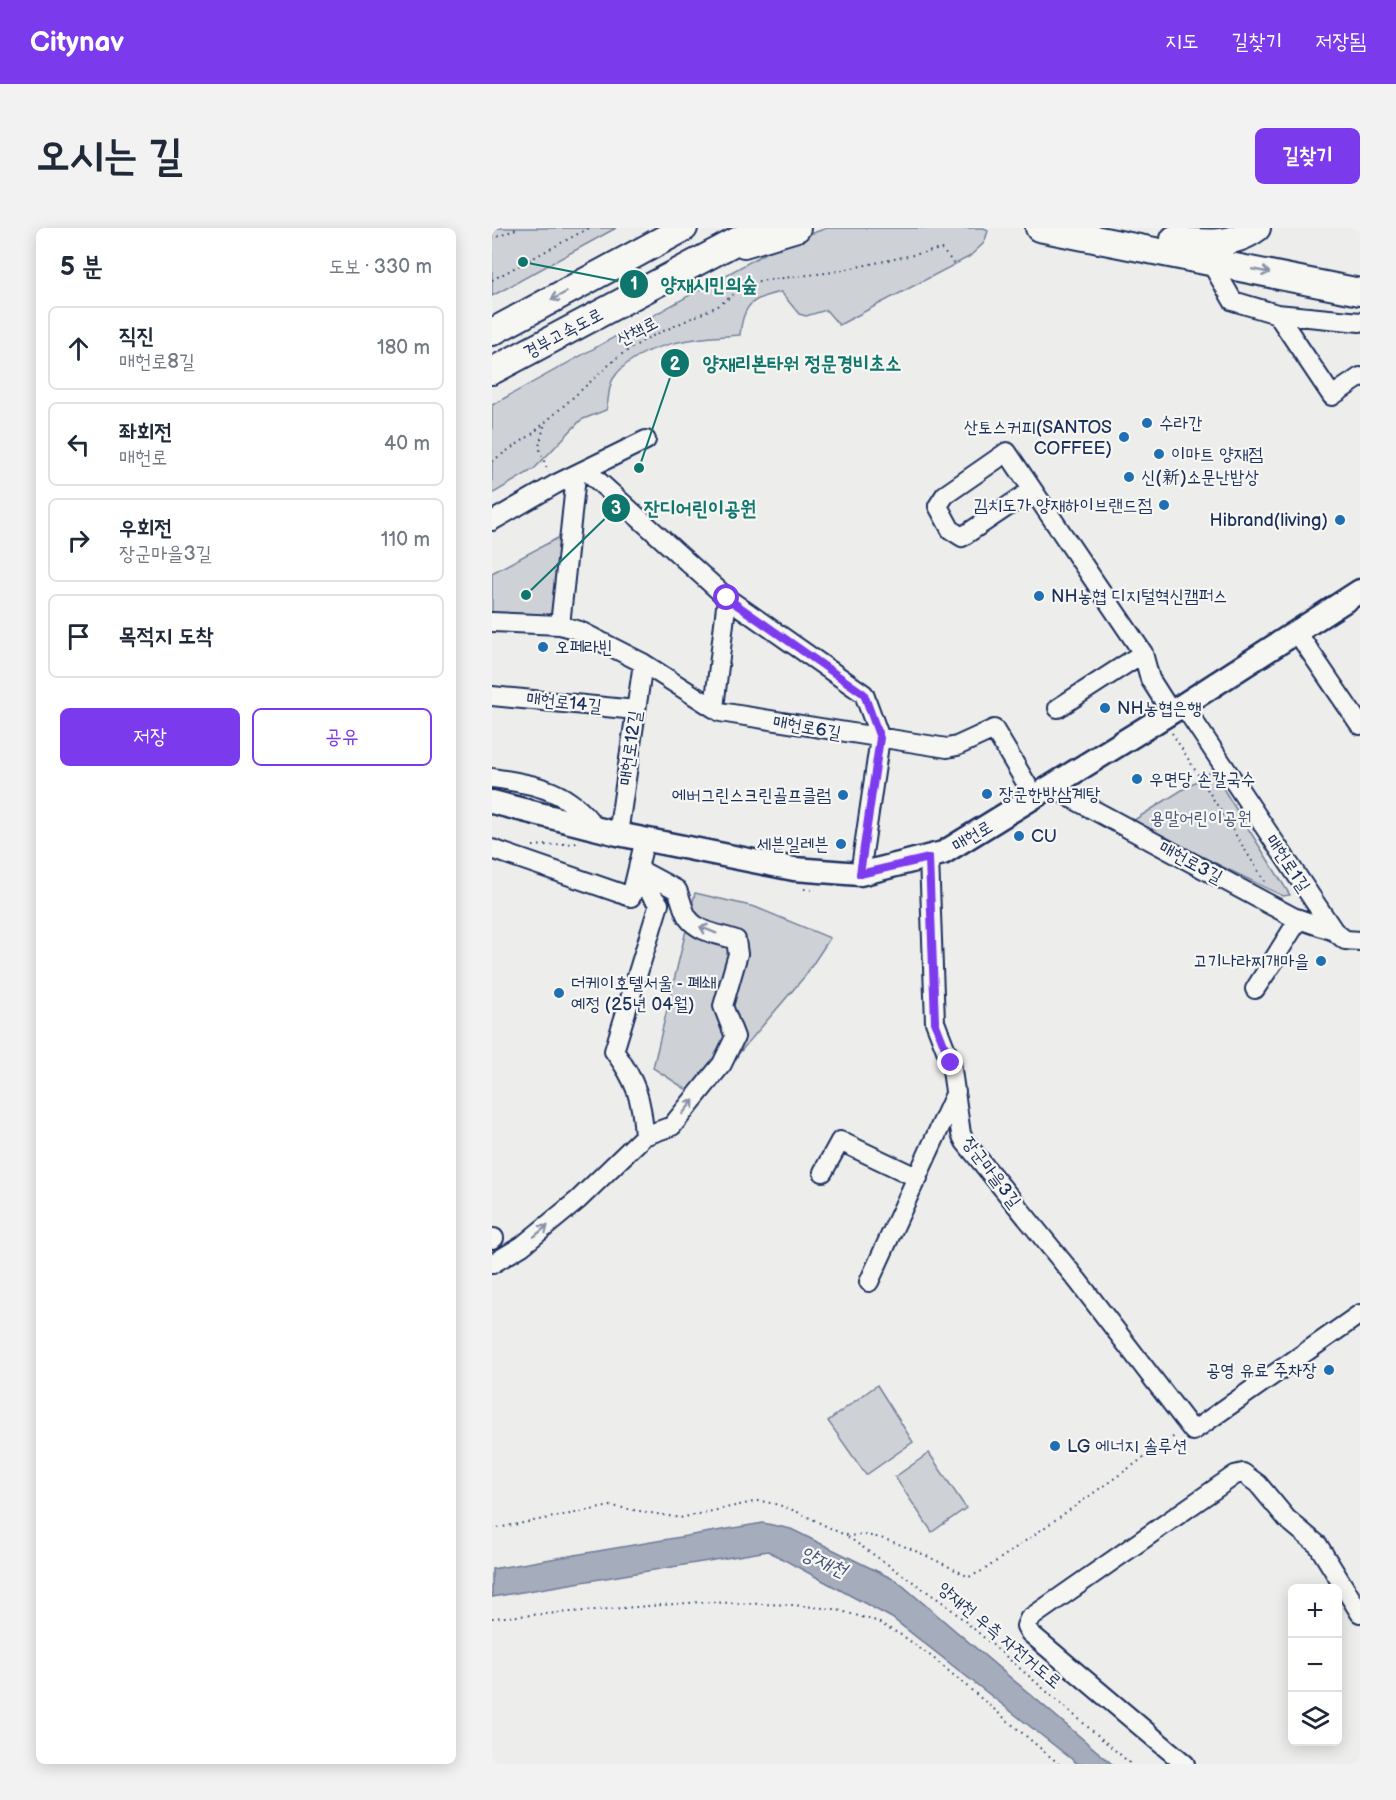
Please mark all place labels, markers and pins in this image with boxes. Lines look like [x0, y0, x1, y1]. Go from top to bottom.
callout: 양재시민의숲 [619, 265, 769, 303]
callout: 양재리본타워 정문경비초소 [660, 344, 913, 382]
place label: 수라간 [1159, 413, 1203, 434]
marker: 수라간 [1140, 416, 1154, 430]
place label: 산토스커피(SANTOS COFFEE) [963, 417, 1112, 459]
marker: 산토스커피(SANTOS COFFEE) [1117, 430, 1131, 444]
place label: 이마트 양재점 [1171, 444, 1263, 465]
marker: 이마트 양재점 [1152, 447, 1166, 461]
place label: 신(新)소문난밥상 [1141, 467, 1260, 488]
marker: 신(新)소문난밥상 [1122, 470, 1136, 484]
callout: 잔디어린이공원 [601, 489, 768, 527]
place label: 김치도가 양재하이브랜드점 [973, 495, 1153, 516]
marker: 김치도가 양재하이브랜드점 [1157, 498, 1171, 512]
place label: Hibrand(living) [1210, 510, 1328, 531]
marker: Hibrand(living) [1333, 513, 1347, 527]
place label: NH농협 디지털혁신캠퍼스 [1051, 586, 1227, 607]
marker: NH농협 디지털혁신캠퍼스 [1032, 589, 1046, 603]
place label: 오페라빈 [555, 637, 613, 658]
marker: 오페라빈 [536, 640, 550, 654]
place label: NH농협은행 [1117, 698, 1202, 719]
marker: NH농협은행 [1098, 701, 1112, 715]
place label: 우면당 손칼국수 [1149, 769, 1255, 790]
marker: 우면당 손칼국수 [1130, 772, 1144, 786]
place label: 장군한방삼계탕 [999, 784, 1101, 805]
place label: 에버그린스크린골프클럼 [672, 785, 831, 806]
marker: 장군한방삼계탕 [980, 787, 994, 801]
marker: 에버그린스크린골프클럼 [836, 788, 850, 802]
place label: CU [1031, 826, 1057, 847]
marker: CU [1012, 829, 1026, 843]
place label: 세븐일레븐 [757, 834, 829, 855]
marker: 세븐일레븐 [834, 837, 848, 851]
place label: 고기나라찌개마을 [1193, 951, 1309, 972]
marker: 고기나라찌개마을 [1314, 954, 1328, 968]
place label: 더케이호텔서울 - 폐쇄 예정 (25년 04월) [571, 973, 716, 1015]
marker: 더케이호텔서울 - 폐쇄 예정 (25년 04월) [552, 986, 566, 1000]
place label: 공영 유료 주차장 [1206, 1360, 1317, 1381]
marker: 공영 유료 주차장 [1322, 1363, 1336, 1377]
place label: LG 에너지 솔루션 [1067, 1436, 1187, 1457]
marker: LG 에너지 솔루션 [1048, 1439, 1062, 1453]

